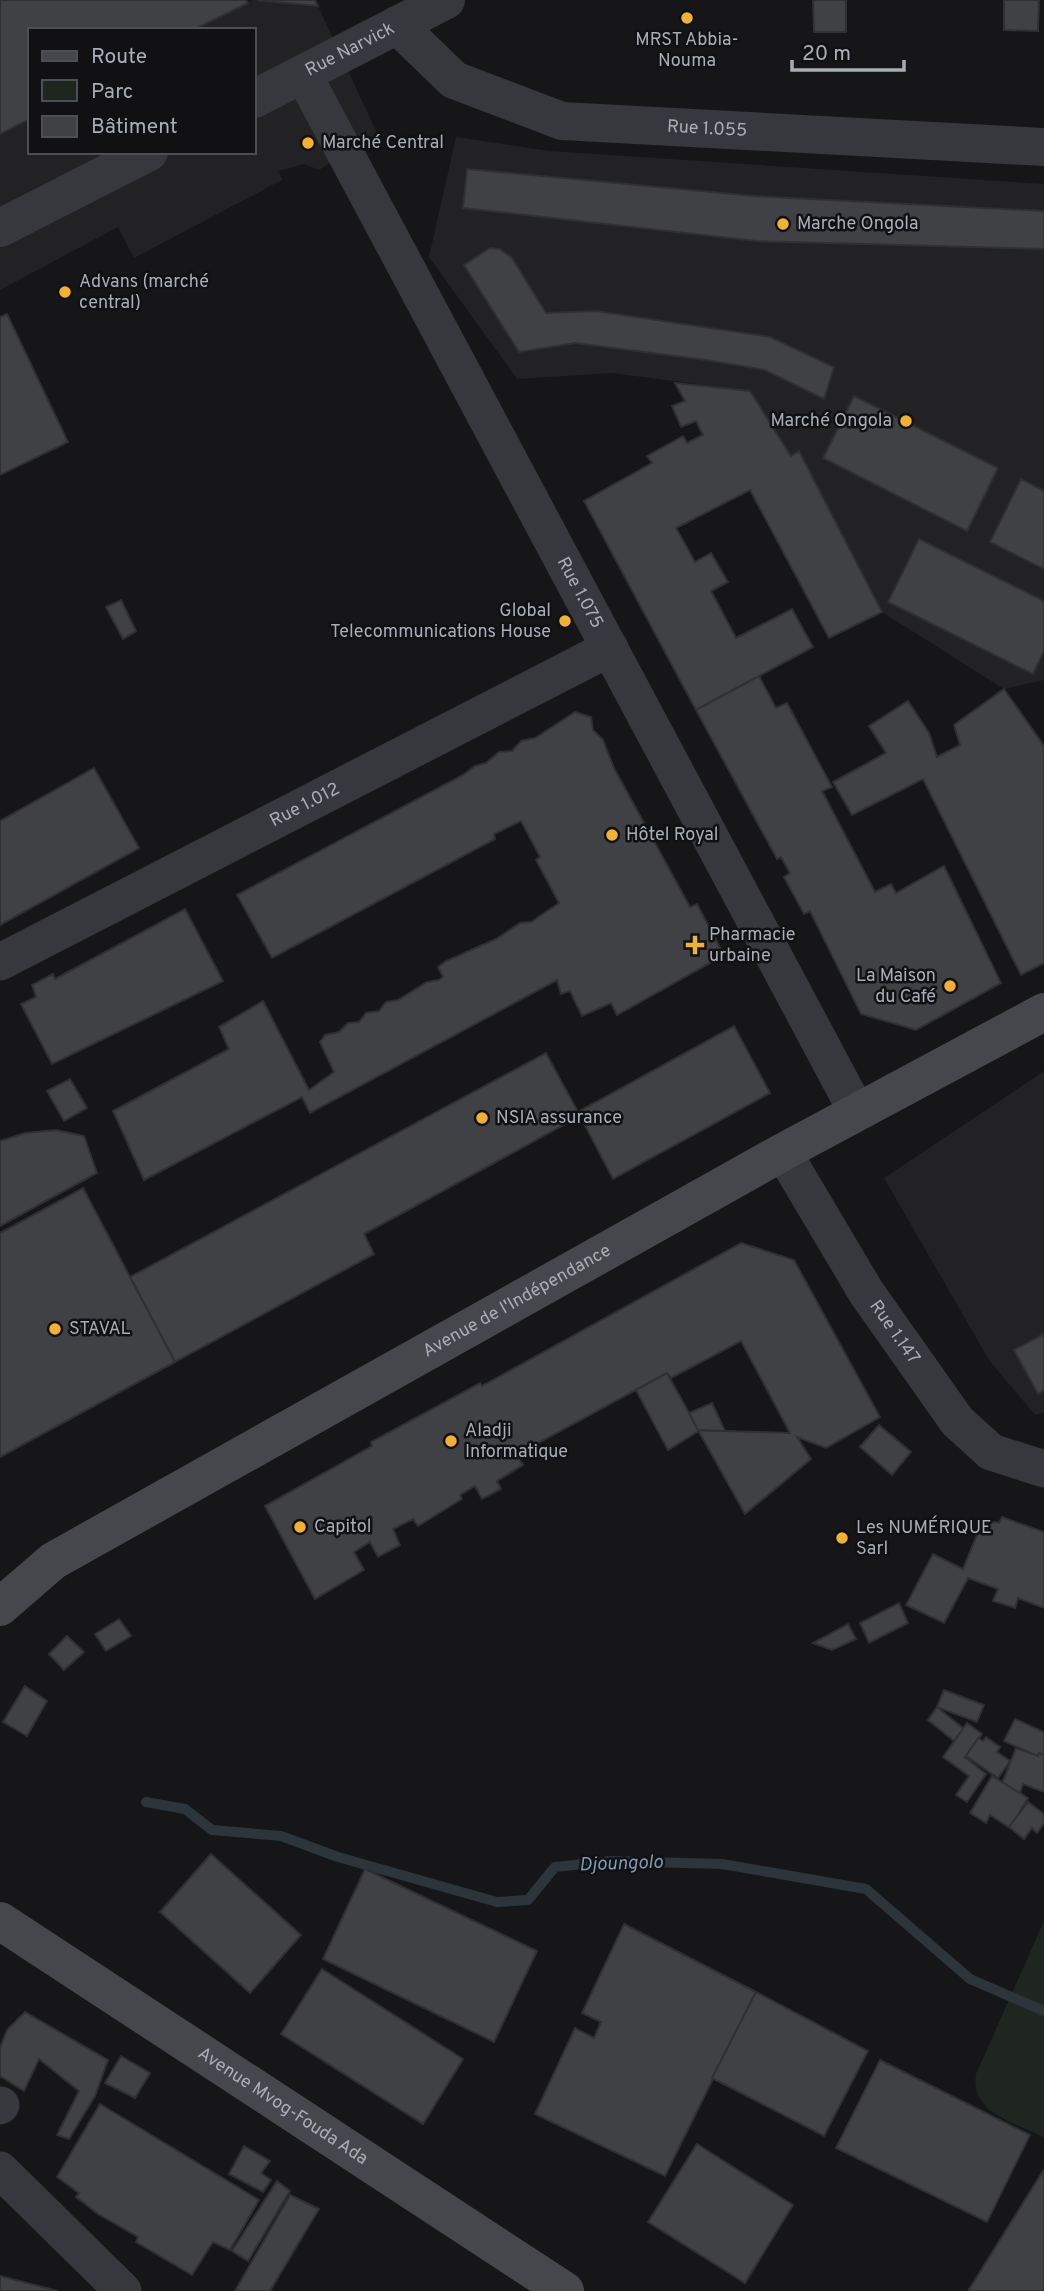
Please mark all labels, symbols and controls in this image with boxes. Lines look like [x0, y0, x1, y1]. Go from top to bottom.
marker: MRST Abbia- Nouma [679, 10, 695, 26]
street label: Rue Narvick [302, 17, 398, 82]
legend [28, 28, 256, 154]
scale bar [792, 28, 904, 72]
place label: MRST Abbia- Nouma [635, 29, 739, 73]
text: 20 m [802, 41, 851, 68]
text: Route [91, 44, 147, 71]
text: Parc [91, 79, 133, 106]
text: Bâtiment [91, 114, 178, 141]
street label: Rue 1.055 [666, 115, 748, 142]
place label: Marché Central [322, 132, 444, 155]
marker: Marché Central [300, 135, 316, 151]
place label: Marche Ongola [797, 213, 918, 236]
marker: Marche Ongola [775, 216, 791, 232]
place label: Advans (marché central) [79, 271, 209, 315]
marker: Advans (marché central) [57, 284, 73, 300]
place label: Marché Ongola [771, 410, 892, 433]
marker: Marché Ongola [898, 413, 914, 429]
street label: Rue 1.075 [551, 553, 608, 633]
place label: Global Telecommunications House [330, 600, 551, 644]
marker: Global Telecommunications House [557, 613, 573, 629]
street label: Rue 1.012 [266, 777, 344, 833]
place label: Hôtel Royal [626, 824, 719, 847]
marker: Hôtel Royal [604, 827, 620, 843]
place label: Pharmacie urbaine [709, 924, 796, 968]
marker: Pharmacie urbaine [687, 937, 703, 953]
place label: La Maison du Café [856, 965, 936, 1009]
marker: La Maison du Café [942, 978, 958, 994]
place label: NSIA assurance [496, 1107, 622, 1130]
marker: NSIA assurance [474, 1110, 490, 1126]
street label: Avenue de l'Indépendance [419, 1239, 615, 1363]
street label: Rue 1.147 [864, 1296, 925, 1369]
place label: STAVAL [69, 1318, 131, 1341]
marker: STAVAL [47, 1321, 63, 1337]
place label: Aladji Informatique [465, 1420, 568, 1464]
marker: Aladji Informatique [443, 1433, 459, 1449]
place label: Les NUMÉRIQUE Sarl [856, 1515, 992, 1561]
place label: Capitol [314, 1516, 371, 1539]
marker: Capitol [292, 1519, 308, 1535]
marker: Les NUMÉRIQUE Sarl [834, 1530, 850, 1546]
water label: Djoungolo [579, 1851, 664, 1877]
street label: Avenue Mvog-Fouda Ada [193, 2042, 372, 2170]

